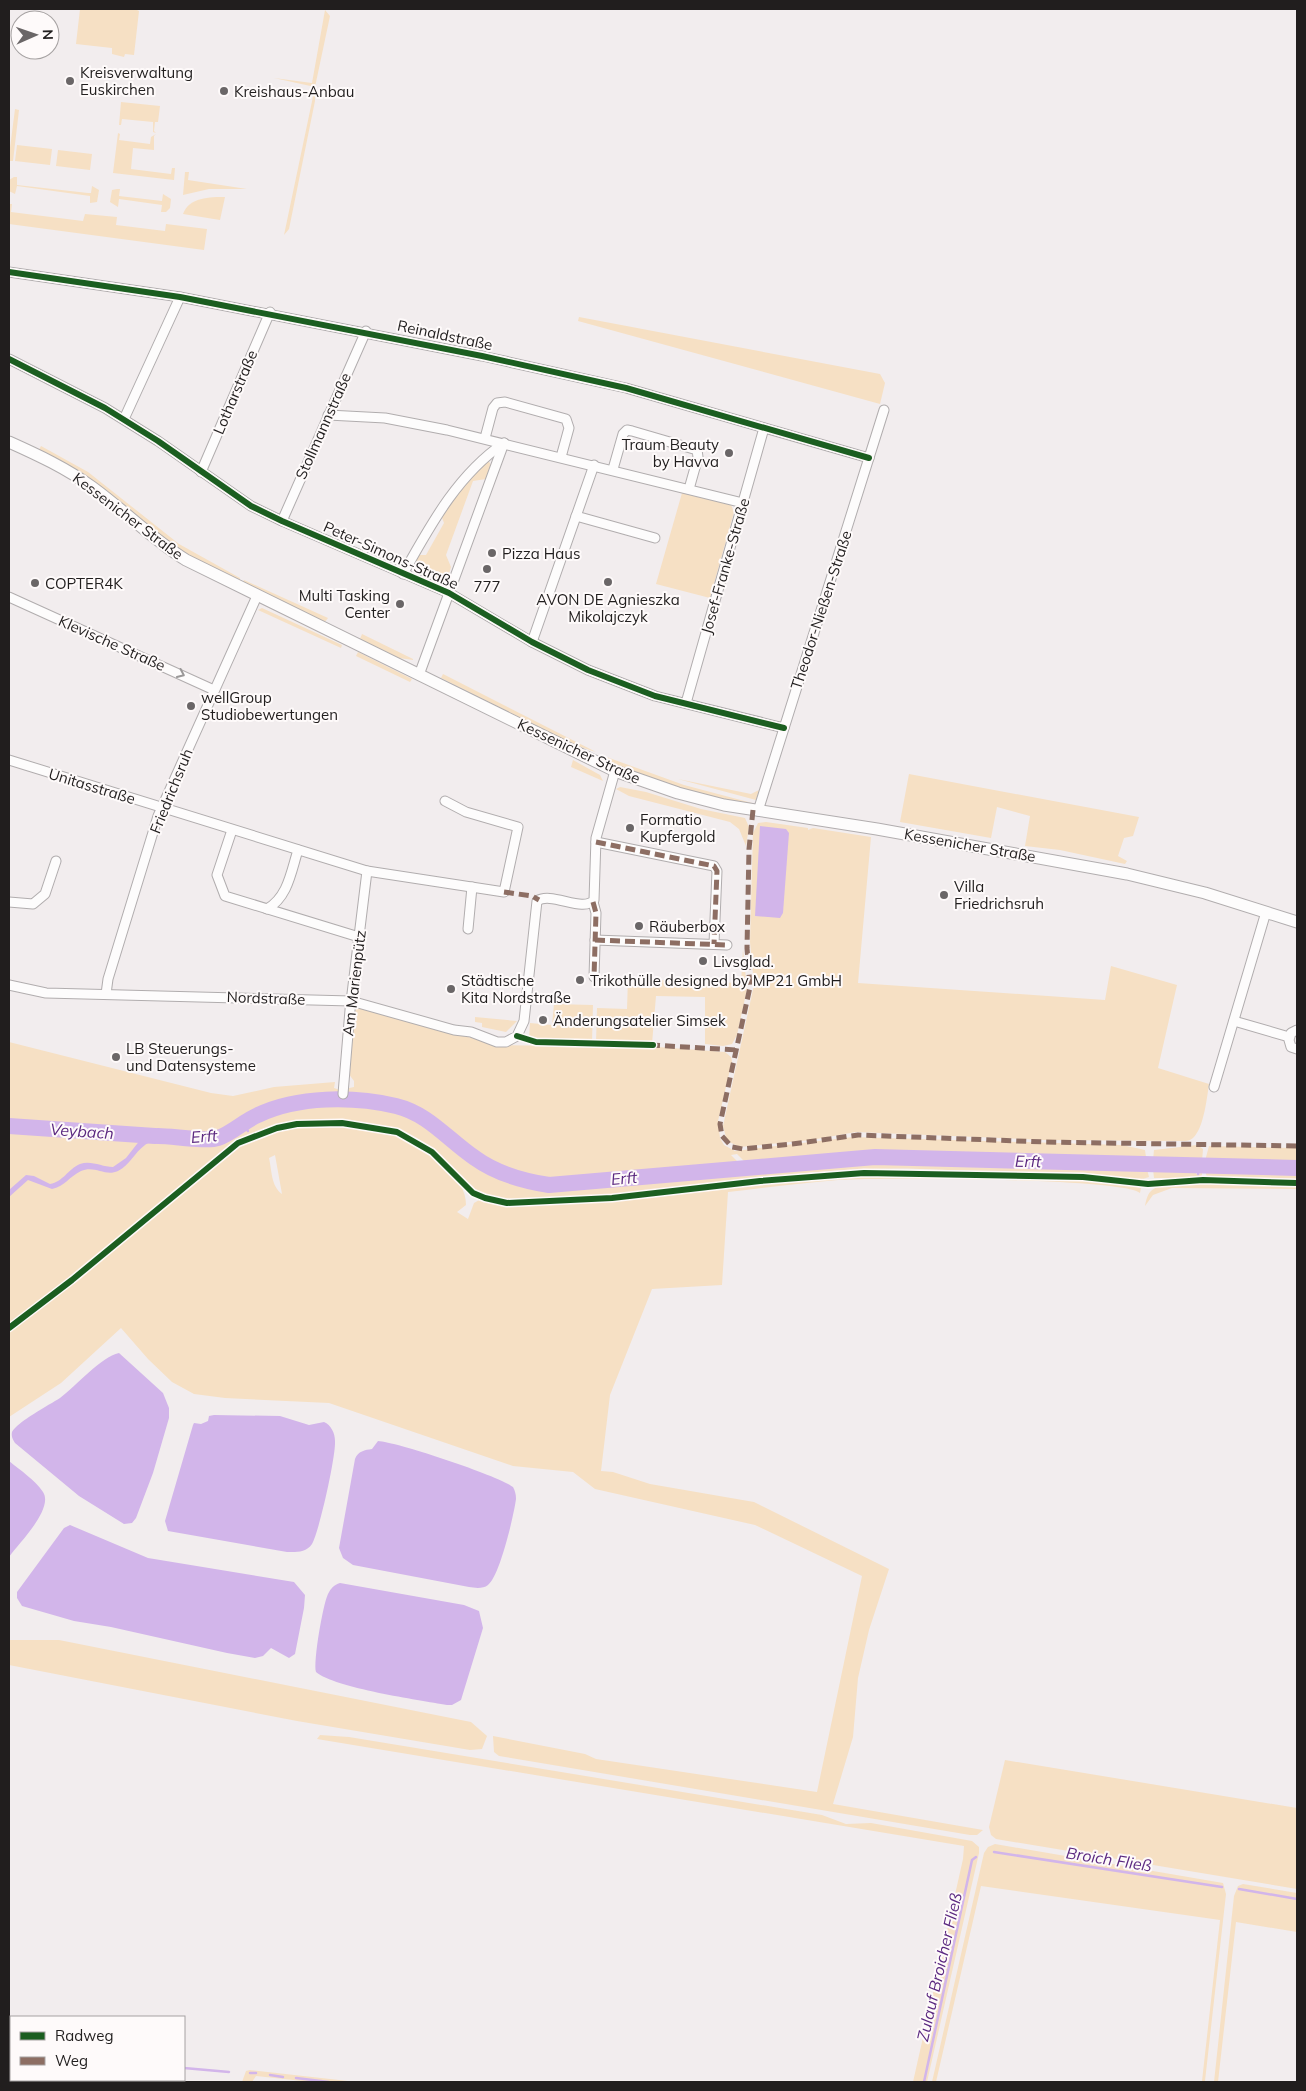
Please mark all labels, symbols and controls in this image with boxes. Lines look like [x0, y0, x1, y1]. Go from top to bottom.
north arrow [10, 10, 60, 60]
text: N [39, 29, 57, 40]
place label: Kreisverwaltung Euskirchen [80, 63, 193, 99]
marker: Kreisverwaltung Euskirchen [64, 75, 76, 87]
place label: Kreishaus-Anbau [234, 82, 355, 101]
marker: Kreishaus-Anbau [218, 85, 230, 97]
street label: Reinaldstraße [396, 316, 494, 354]
street label: Lotharstraße [209, 347, 261, 437]
street label: Stollmannstraße [291, 370, 355, 482]
place label: Traum Beauty by Havva [622, 435, 719, 471]
marker: Traum Beauty by Havva [723, 447, 735, 459]
street label: Kessenicher Straße [69, 468, 187, 564]
street label: Josef-Franke-Straße [697, 496, 753, 636]
street label: Peter-Simons-Straße [321, 517, 461, 593]
street label: Theodor-Nießen-Straße [786, 528, 856, 692]
place label: Pizza Haus [502, 544, 580, 563]
marker: Pizza Haus [486, 547, 498, 559]
marker: 777 [481, 563, 493, 575]
place label: COPTER4K [45, 574, 123, 593]
marker: AVON DE Agnieszka Mikolajczyk [602, 576, 614, 588]
marker: COPTER4K [29, 577, 41, 589]
place label: 777 [473, 577, 501, 596]
place label: Multi Tasking Center [299, 586, 391, 622]
place label: AVON DE Agnieszka Mikolajczyk [536, 590, 680, 626]
marker: Multi Tasking Center [394, 598, 406, 610]
street label: Klevische Straße [56, 611, 168, 675]
one-way arrow [176, 668, 185, 679]
place label: wellGroup Studiobewertungen [201, 688, 338, 724]
marker: wellGroup Studiobewertungen [185, 700, 197, 712]
street label: Kessenicher Straße [515, 714, 643, 788]
street label: Friedrichsruh [145, 746, 197, 836]
street label: Unitasstraße [46, 764, 138, 808]
place label: Formatio Kupfergold [640, 810, 716, 846]
marker: Formatio Kupfergold [624, 822, 636, 834]
street label: Kessenicher Straße [903, 824, 1037, 866]
place label: Villa Friedrichsruh [954, 877, 1044, 913]
marker: Villa Friedrichsruh [938, 889, 950, 901]
place label: Räuberbox [649, 917, 725, 936]
marker: Räuberbox [633, 920, 645, 932]
street label: Am Marienpütz [338, 929, 370, 1037]
place label: Livsglad. [713, 952, 774, 971]
marker: Livsglad. [697, 955, 709, 967]
place label: Städtische Kita Nordstraße [461, 971, 571, 1007]
place label: Trikothülle designed by MP21 GmbH [590, 971, 842, 990]
marker: Trikothülle designed by MP21 GmbH [574, 974, 586, 986]
marker: Städtische Kita Nordstraße [445, 983, 457, 995]
street label: Nordstraße [226, 987, 306, 1009]
place label: Änderungsatelier Simsek [553, 1011, 726, 1030]
marker: Änderungsatelier Simsek [537, 1014, 549, 1026]
place label: LB Steuerungs- und Datensysteme [126, 1039, 256, 1075]
marker: LB Steuerungs- und Datensysteme [110, 1051, 122, 1063]
water label: Veybach [49, 1119, 115, 1143]
water label: Erft [190, 1125, 218, 1147]
water label: Erft [1015, 1151, 1042, 1171]
water label: Erft [610, 1167, 638, 1189]
water label: Broich Fließ [1065, 1842, 1153, 1876]
water label: Zulauf Broicher Fließ [912, 1891, 966, 2043]
legend [10, 2016, 185, 2081]
text: Radweg [55, 2026, 113, 2045]
text: Weg [55, 2051, 88, 2070]

